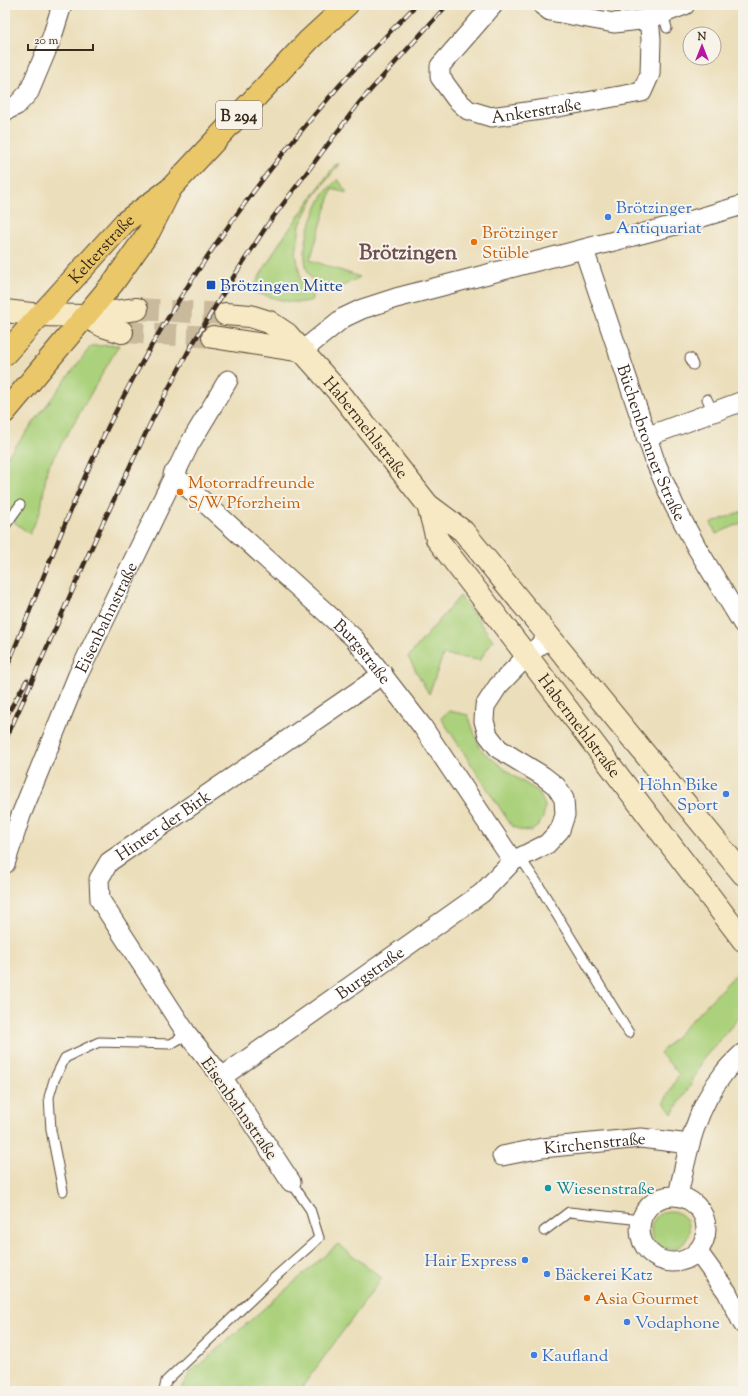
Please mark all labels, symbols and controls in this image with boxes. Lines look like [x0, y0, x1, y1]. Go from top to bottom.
scale bar [28, 26, 93, 52]
north arrow [682, 26, 722, 66]
text: N [697, 29, 707, 45]
text: 20 m [34, 32, 59, 50]
street label: Ankerstraße [490, 93, 583, 131]
road number: B 294 [216, 101, 262, 129]
place label: Brötzinger Antiquariat [616, 197, 702, 241]
street label: Kelterstraße [64, 209, 140, 290]
marker: Brötzinger Antiquariat [603, 212, 613, 222]
place label: Brötzinger Stüble [482, 222, 558, 266]
marker: Brötzinger Stüble [469, 237, 479, 247]
district label: Brötzingen [359, 239, 458, 269]
place label: Brötzingen Mitte [220, 275, 343, 299]
marker: Brötzingen Mitte [205, 279, 217, 291]
street label: Büchenbronner Straße [609, 362, 691, 526]
street label: Habermehlstraße [316, 372, 413, 485]
place label: Motorradfreunde S/W Pforzheim [188, 472, 315, 516]
marker: Motorradfreunde S/W Pforzheim [175, 487, 185, 497]
street label: Eisenbahnstraße [71, 558, 145, 677]
street label: Burgstraße [327, 615, 396, 690]
street label: Habermehlstraße [531, 670, 626, 784]
place label: Höhn Bike Sport [639, 774, 718, 818]
street label: Hinter der Birk [112, 786, 216, 868]
marker: Höhn Bike Sport [721, 789, 731, 799]
street label: Burgstraße [332, 941, 410, 1007]
street label: Eisenbahnstraße [194, 1053, 283, 1165]
street label: Kirchenstraße [543, 1128, 647, 1162]
place label: Wiesenstraße [556, 1178, 655, 1202]
marker: Wiesenstraße [543, 1183, 553, 1193]
place label: Hair Express [424, 1250, 517, 1274]
marker: Hair Express [520, 1255, 530, 1265]
place label: Bäckerei Katz [555, 1264, 653, 1288]
marker: Bäckerei Katz [542, 1269, 552, 1279]
place label: Asia Gourmet [595, 1288, 699, 1312]
marker: Asia Gourmet [582, 1293, 592, 1303]
place label: Vodaphone [635, 1312, 720, 1336]
marker: Vodaphone [622, 1317, 632, 1327]
place label: Kaufland [542, 1345, 609, 1369]
marker: Kaufland [529, 1350, 539, 1360]

